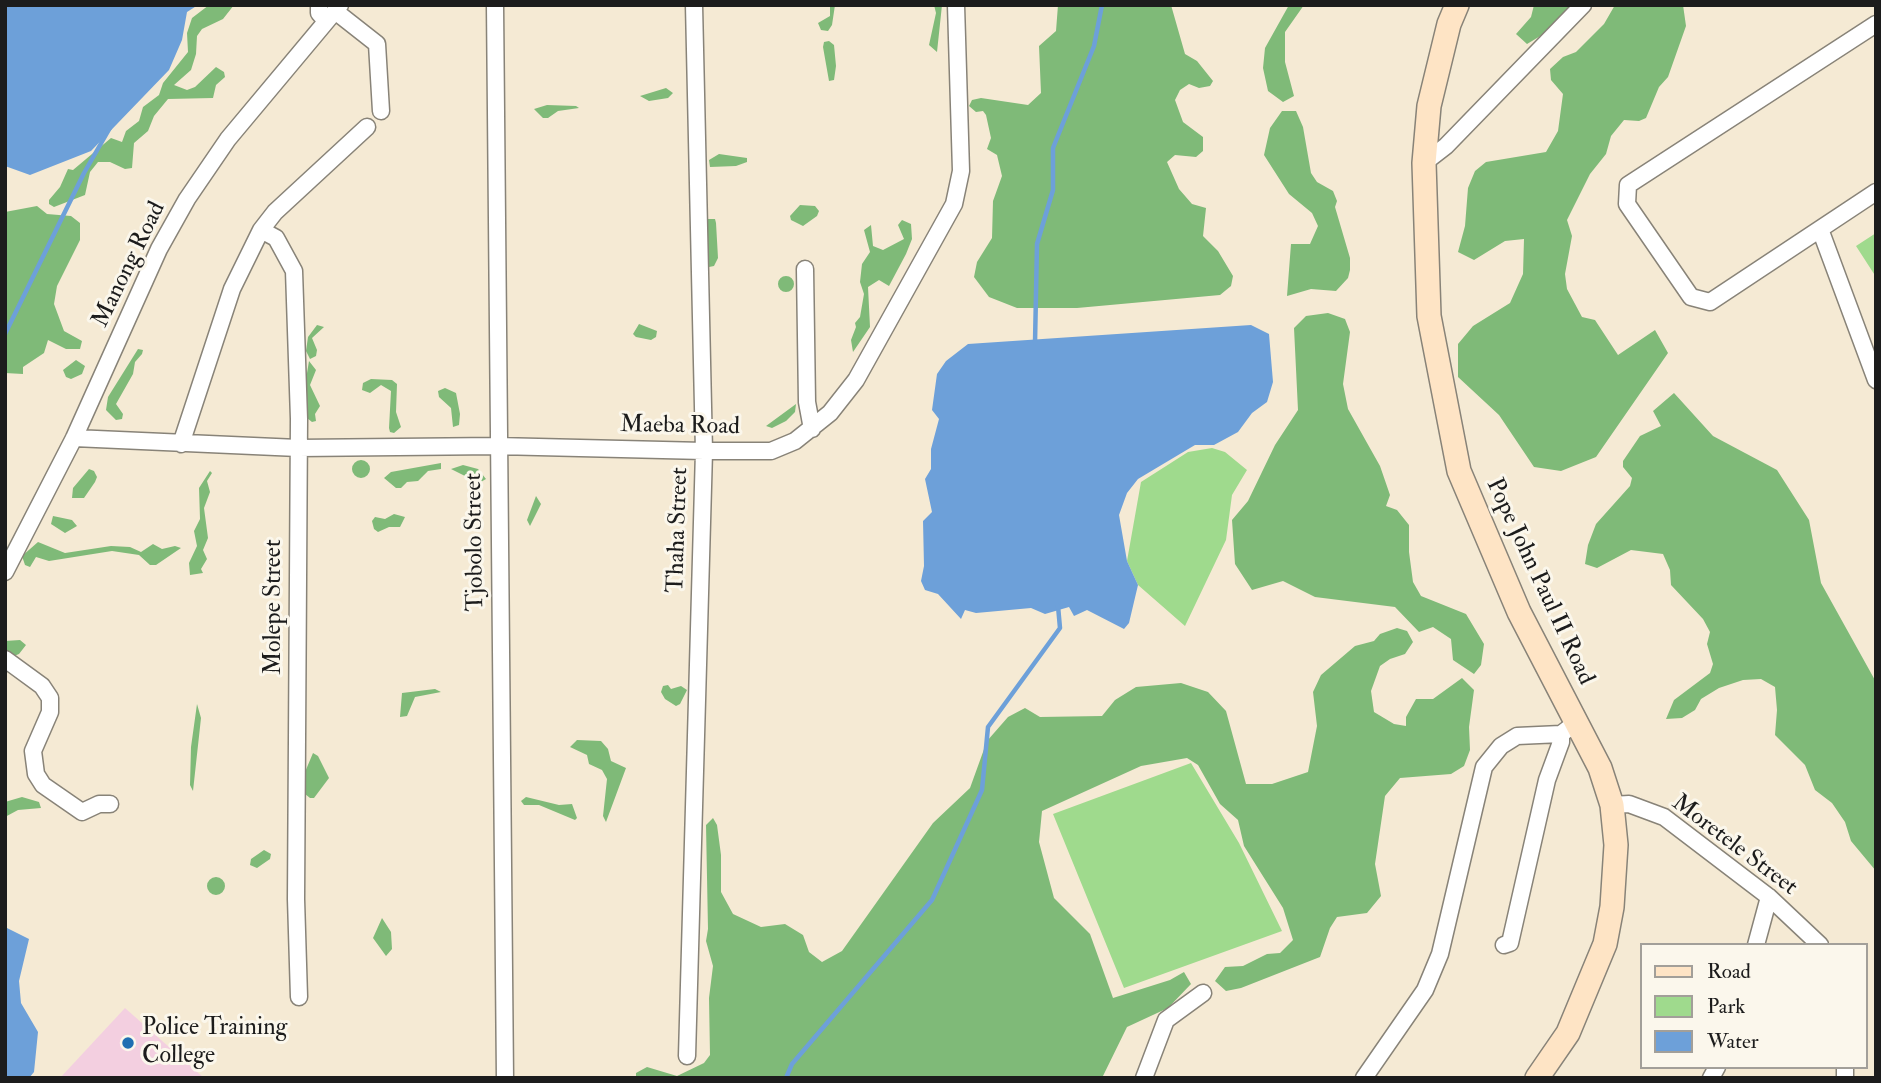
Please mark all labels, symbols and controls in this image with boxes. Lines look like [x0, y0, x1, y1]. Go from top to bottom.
street label: Manong Road [87, 197, 173, 333]
street label: Maeba Road [620, 412, 740, 442]
street label: Thaha Street [662, 467, 696, 593]
street label: Tjobolo Street [460, 472, 492, 612]
street label: Pope John Paul II Road [1479, 474, 1599, 690]
street label: Molepe Street [261, 539, 289, 675]
street label: Moretele Street [1665, 789, 1803, 903]
legend [1640, 943, 1867, 1069]
text: Road [1707, 958, 1751, 985]
text: Park [1707, 993, 1745, 1020]
place label: Police Training College [142, 1015, 287, 1071]
text: Water [1707, 1028, 1759, 1055]
marker: Police Training College [120, 1035, 136, 1051]

